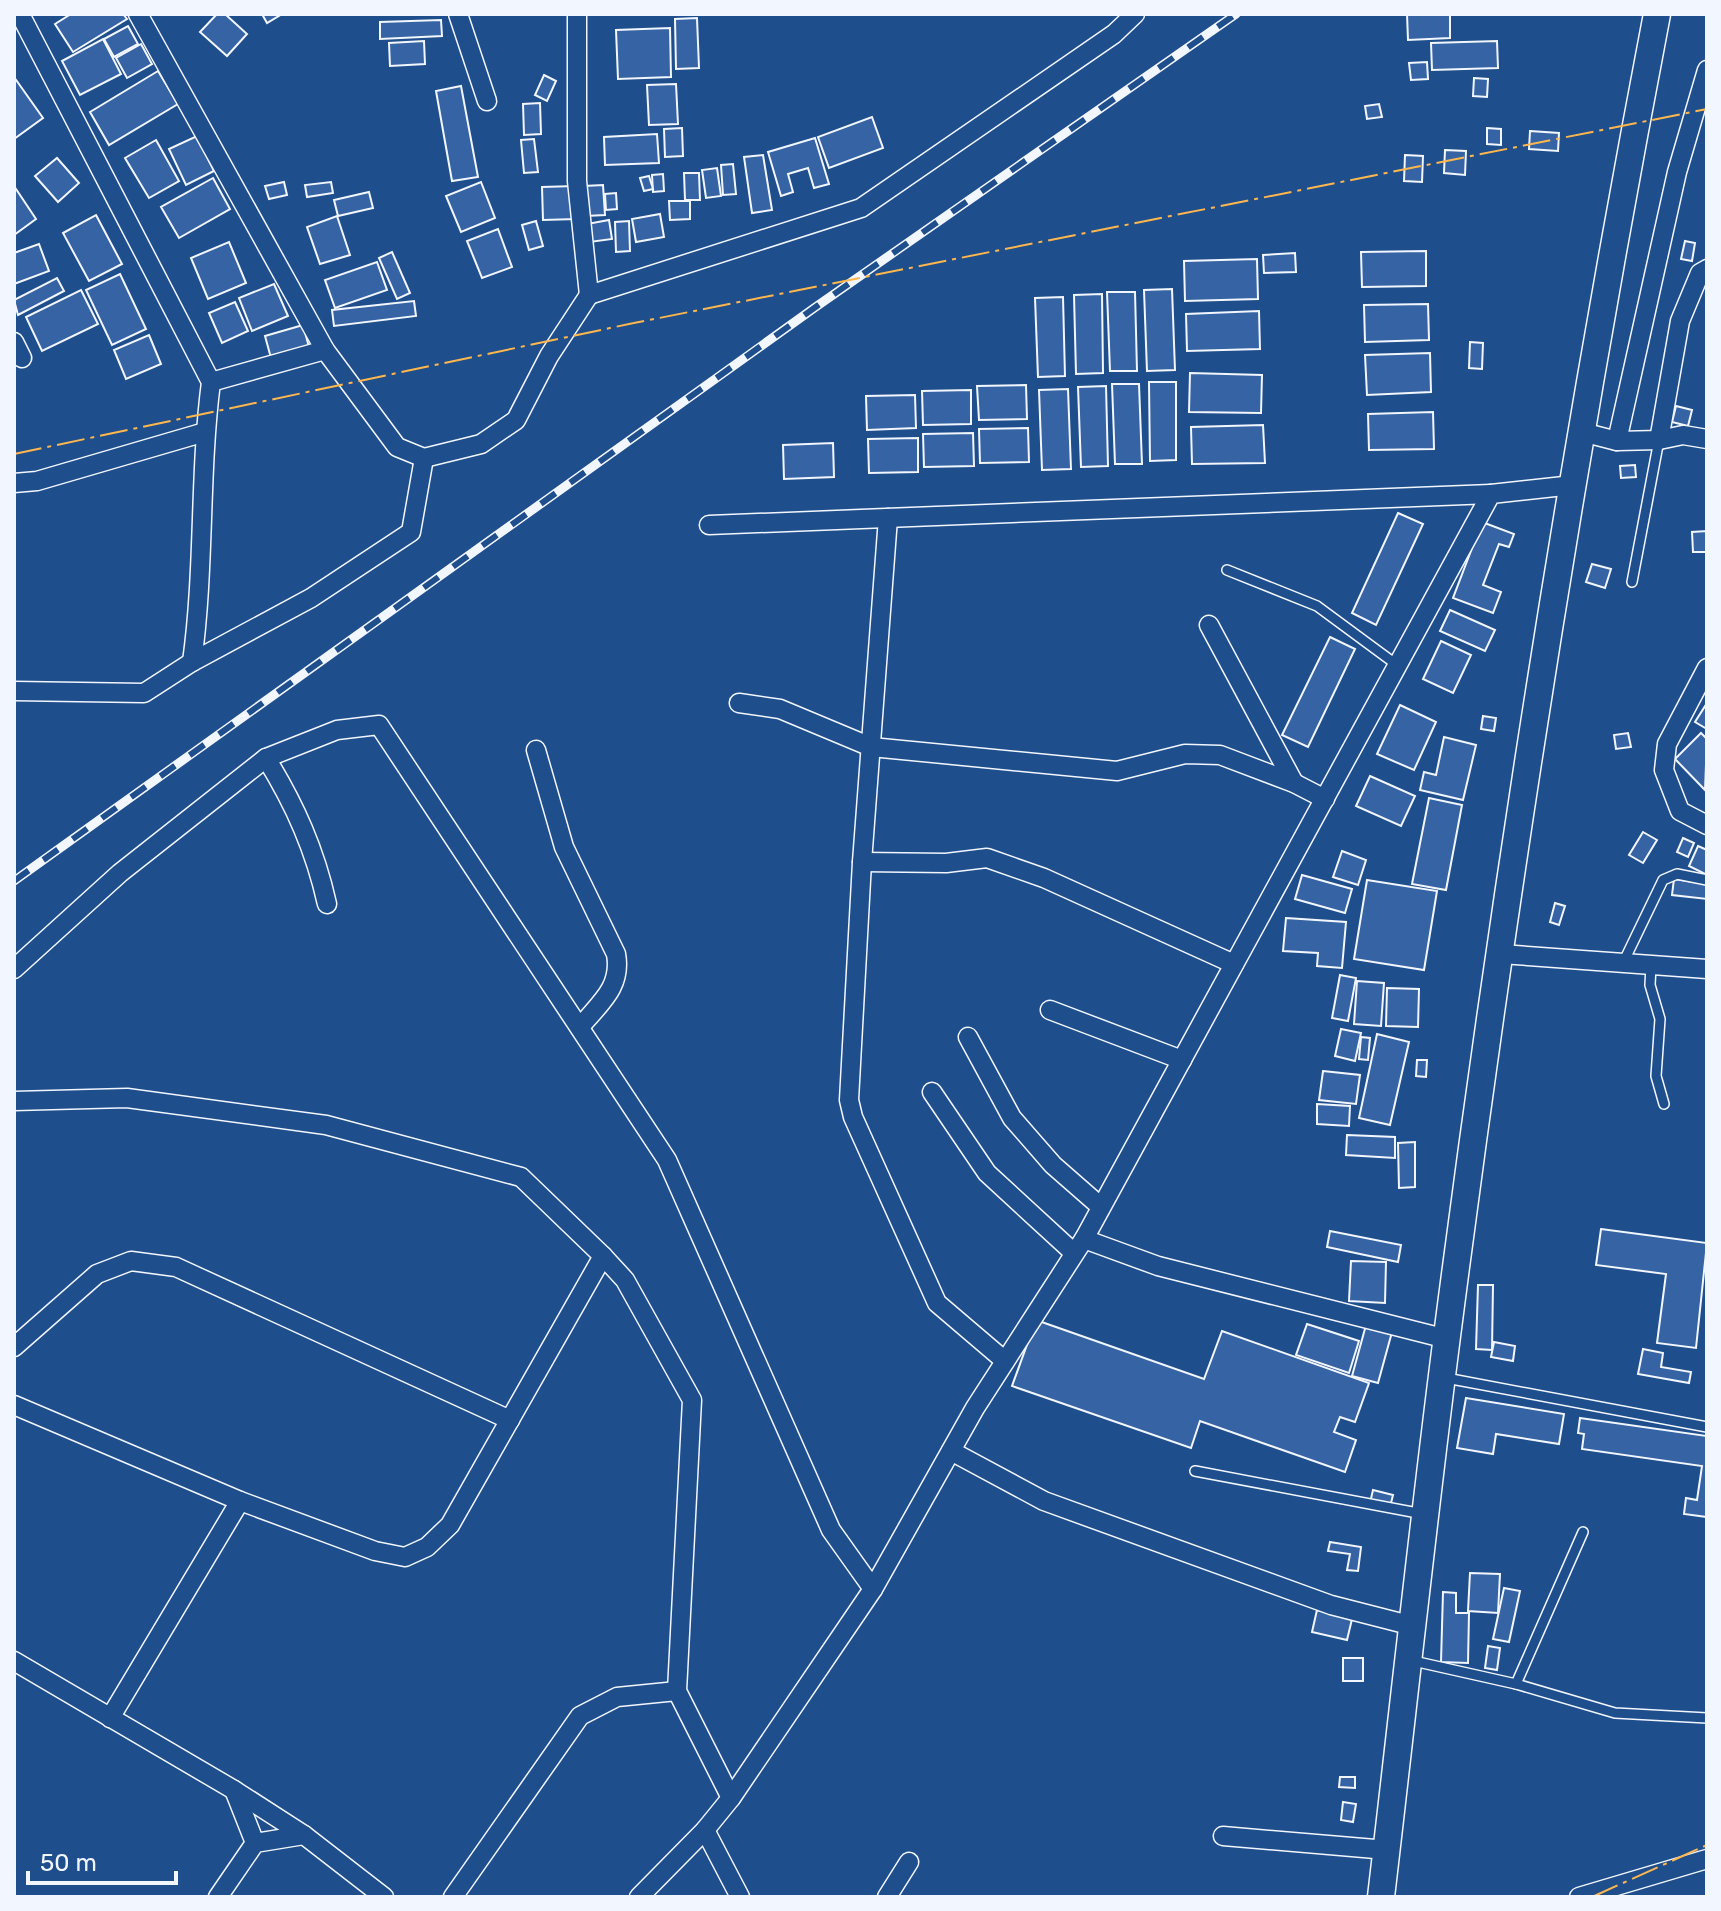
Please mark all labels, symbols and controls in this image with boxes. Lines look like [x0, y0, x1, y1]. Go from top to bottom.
scale bar [28, 1835, 176, 1885]
text: 50 m [40, 1849, 97, 1877]

